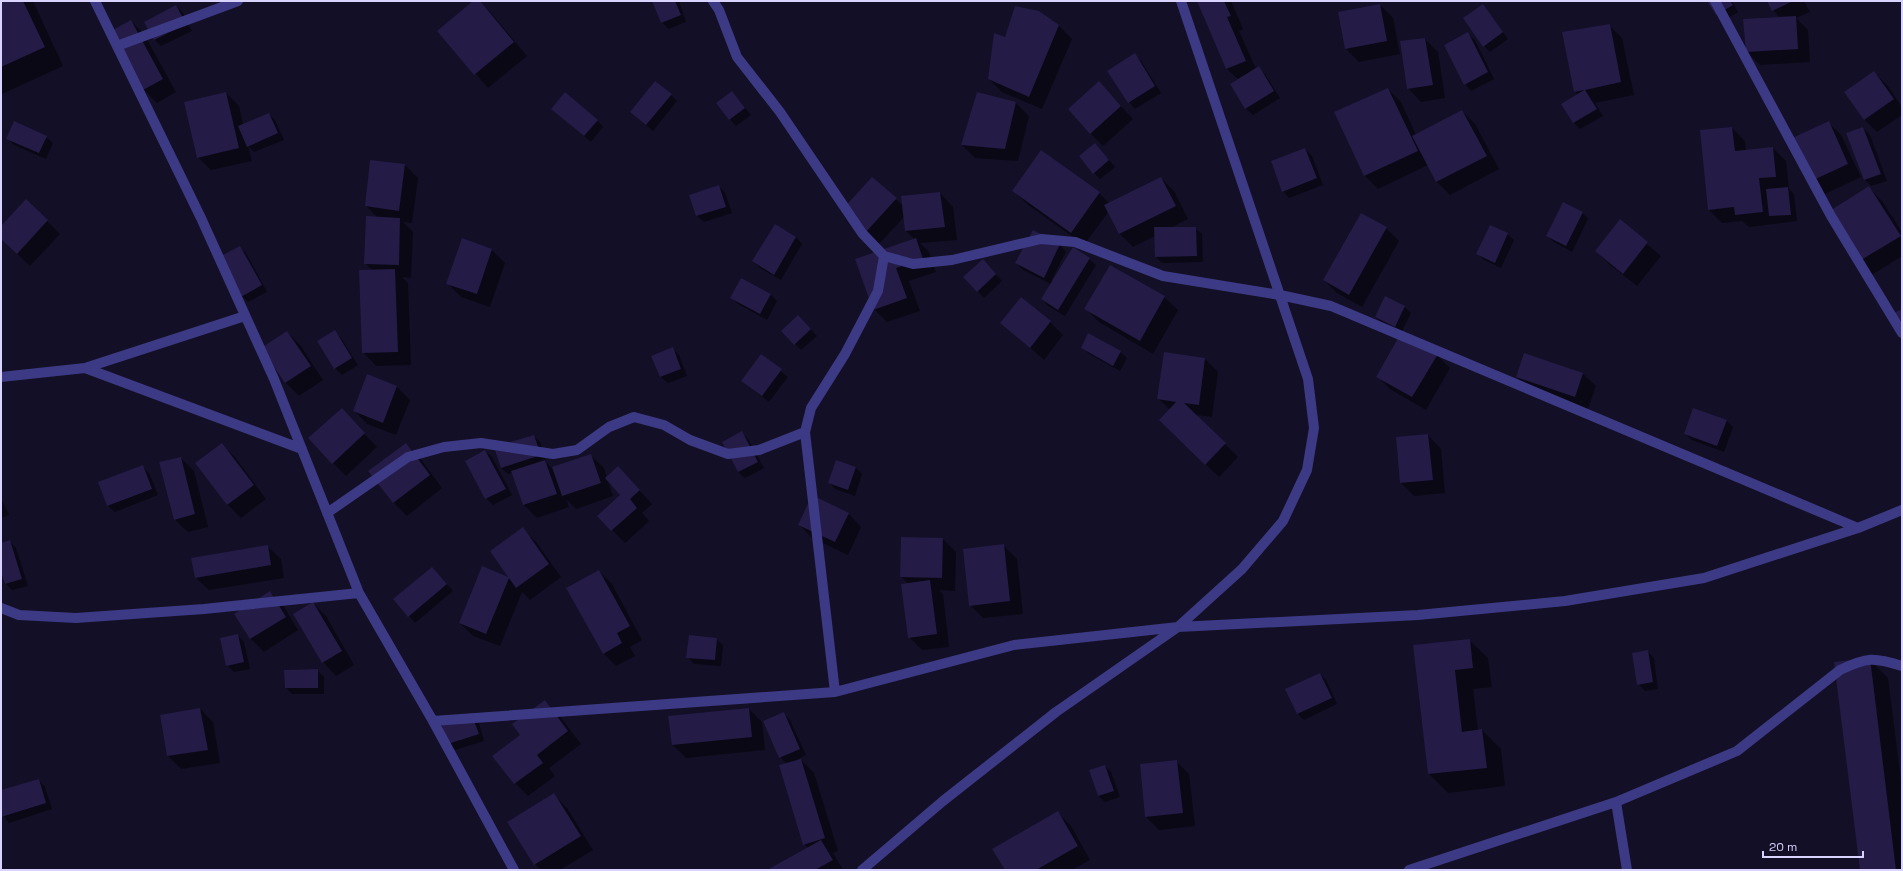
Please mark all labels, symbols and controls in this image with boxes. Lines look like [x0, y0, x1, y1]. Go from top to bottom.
scale bar [1763, 833, 1863, 859]
text: 20 m [1769, 839, 1797, 855]

